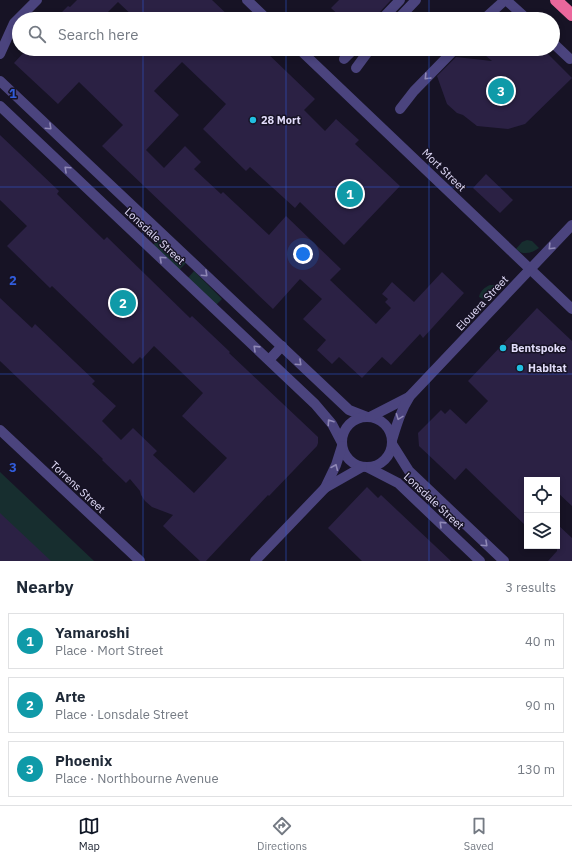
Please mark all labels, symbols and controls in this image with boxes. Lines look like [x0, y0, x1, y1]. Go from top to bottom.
search box [12, 12, 560, 56]
icon: search [26, 23, 48, 45]
text: Search here [58, 25, 138, 44]
one-way arrow [424, 72, 432, 80]
pin: 3 [488, 76, 514, 106]
text: 1 [9, 85, 17, 102]
place label: 28 Mort [261, 113, 301, 127]
marker: 28 Mort [248, 115, 258, 125]
one-way arrow [44, 122, 52, 130]
street label: Mort Street [419, 146, 469, 195]
one-way arrow [64, 167, 72, 174]
pin: 1 [337, 179, 363, 209]
street label: Lonsdale Street [122, 205, 188, 268]
one-way arrow [548, 242, 556, 250]
your location [293, 244, 313, 264]
one-way arrow [159, 257, 166, 264]
one-way arrow [200, 269, 208, 276]
text: 2 [9, 272, 17, 289]
street label: Elouera Street [453, 272, 511, 334]
pin: 2 [110, 288, 136, 318]
place label: Bentspoke [511, 341, 566, 355]
marker: Bentspoke [498, 343, 508, 353]
one-way arrow [253, 345, 261, 353]
one-way arrow [295, 358, 302, 365]
place label: Habitat [528, 361, 567, 375]
marker: Habitat [515, 363, 525, 373]
one-way arrow [396, 414, 404, 421]
one-way arrow [327, 419, 335, 426]
street label: Torrens Street [48, 458, 109, 516]
text: 3 [9, 459, 17, 476]
one-way arrow [330, 464, 338, 472]
street label: Lonsdale Street [401, 470, 467, 533]
map controls [524, 477, 560, 549]
button: locate [524, 477, 560, 513]
button: layers [524, 513, 560, 549]
one-way arrow [439, 522, 447, 529]
one-way arrow [480, 539, 488, 546]
text: Nearby [16, 576, 74, 598]
text: 3 results [505, 579, 556, 596]
text: Yamaroshi [55, 623, 129, 642]
text: 1 [26, 633, 34, 650]
text: 40 m [525, 633, 555, 650]
text: Place · Mort Street [55, 642, 163, 659]
text: Arte [55, 687, 86, 706]
text: 2 [26, 697, 34, 714]
text: 90 m [525, 697, 555, 714]
text: Place · Lonsdale Street [55, 706, 189, 723]
text: Phoenix [55, 751, 112, 770]
text: 3 [26, 761, 34, 778]
text: 130 m [517, 761, 555, 778]
text: Place · Northbourne Avenue [55, 770, 219, 787]
tab: Map [78, 815, 100, 853]
tab: Directions [257, 815, 307, 853]
tab: Saved [464, 815, 494, 853]

